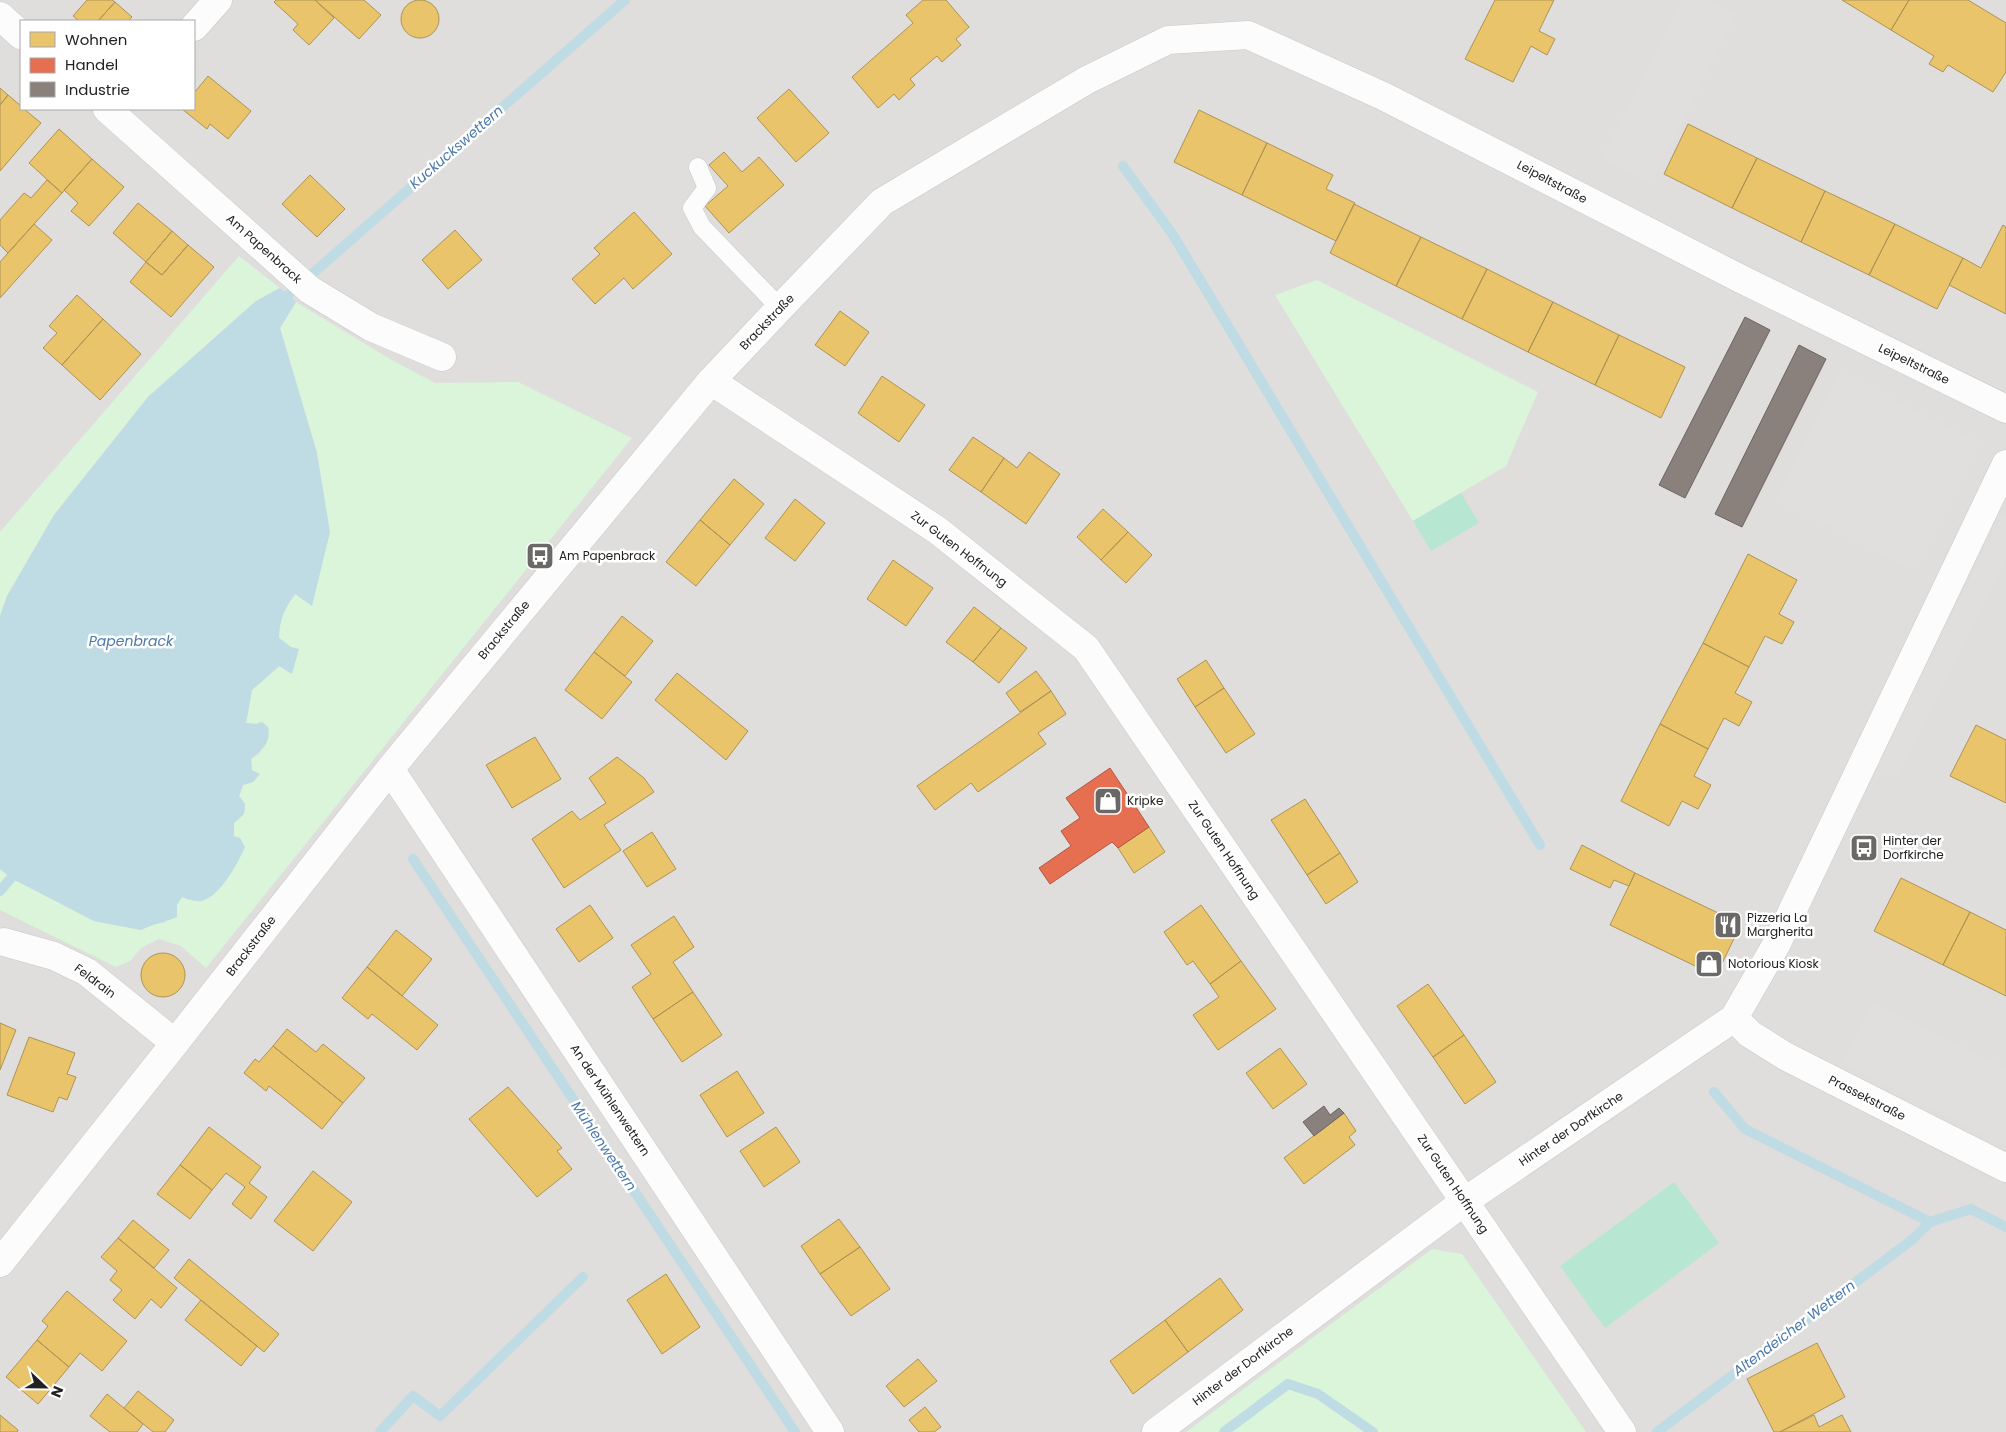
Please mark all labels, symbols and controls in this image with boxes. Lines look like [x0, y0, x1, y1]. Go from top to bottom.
legend [20, 20, 195, 110]
text: Wohnen [65, 29, 127, 50]
text: Handel [65, 54, 118, 75]
text: Industrie [65, 79, 130, 100]
water label: Kuckuckswettern [405, 101, 507, 193]
street label: Leipeltstraße [1514, 156, 1590, 207]
street label: Am Papenbrack [223, 210, 306, 288]
street label: Brackstraße [735, 290, 798, 354]
street label: Leipeltstraße [1876, 339, 1953, 388]
street label: Zur Guten Hoffnung [908, 507, 1011, 590]
bus stop icon: Am Papenbrack [525, 541, 555, 571]
place label: Am Papenbrack [559, 547, 656, 564]
street label: Brackstraße [474, 597, 533, 663]
water label: Papenbrack [89, 631, 174, 651]
shop icon: Kripke [1093, 786, 1123, 816]
place label: Kripke [1127, 792, 1163, 809]
street label: Zur Guten Hoffnung [1185, 797, 1264, 903]
place label: Hinter der Dorfkirche [1883, 832, 1944, 863]
bus stop icon: Hinter der Dorfkirche [1849, 833, 1879, 863]
place label: Pizzeria La Margherita [1747, 909, 1813, 940]
restaurant icon: Pizzeria La Margherita [1713, 910, 1743, 940]
street label: Brackstraße [222, 912, 280, 979]
shop icon: Notorious Kiosk [1694, 949, 1724, 979]
place label: Notorious Kiosk [1728, 955, 1820, 972]
street label: Feldrain [71, 959, 119, 1002]
street label: An der Mühlenwettern [567, 1041, 653, 1159]
street label: Prassekstraße [1826, 1071, 1909, 1124]
street label: Hinter der Dorfkirche [1515, 1087, 1626, 1170]
water label: Mühlenwettern [568, 1098, 640, 1194]
street label: Zur Guten Hoffnung [1414, 1131, 1493, 1237]
water label: Altendeicher Wettern [1728, 1275, 1859, 1381]
street label: Hinter der Dorfkirche [1189, 1322, 1297, 1409]
north arrow [20, 1362, 70, 1412]
text: N [46, 1383, 68, 1400]

